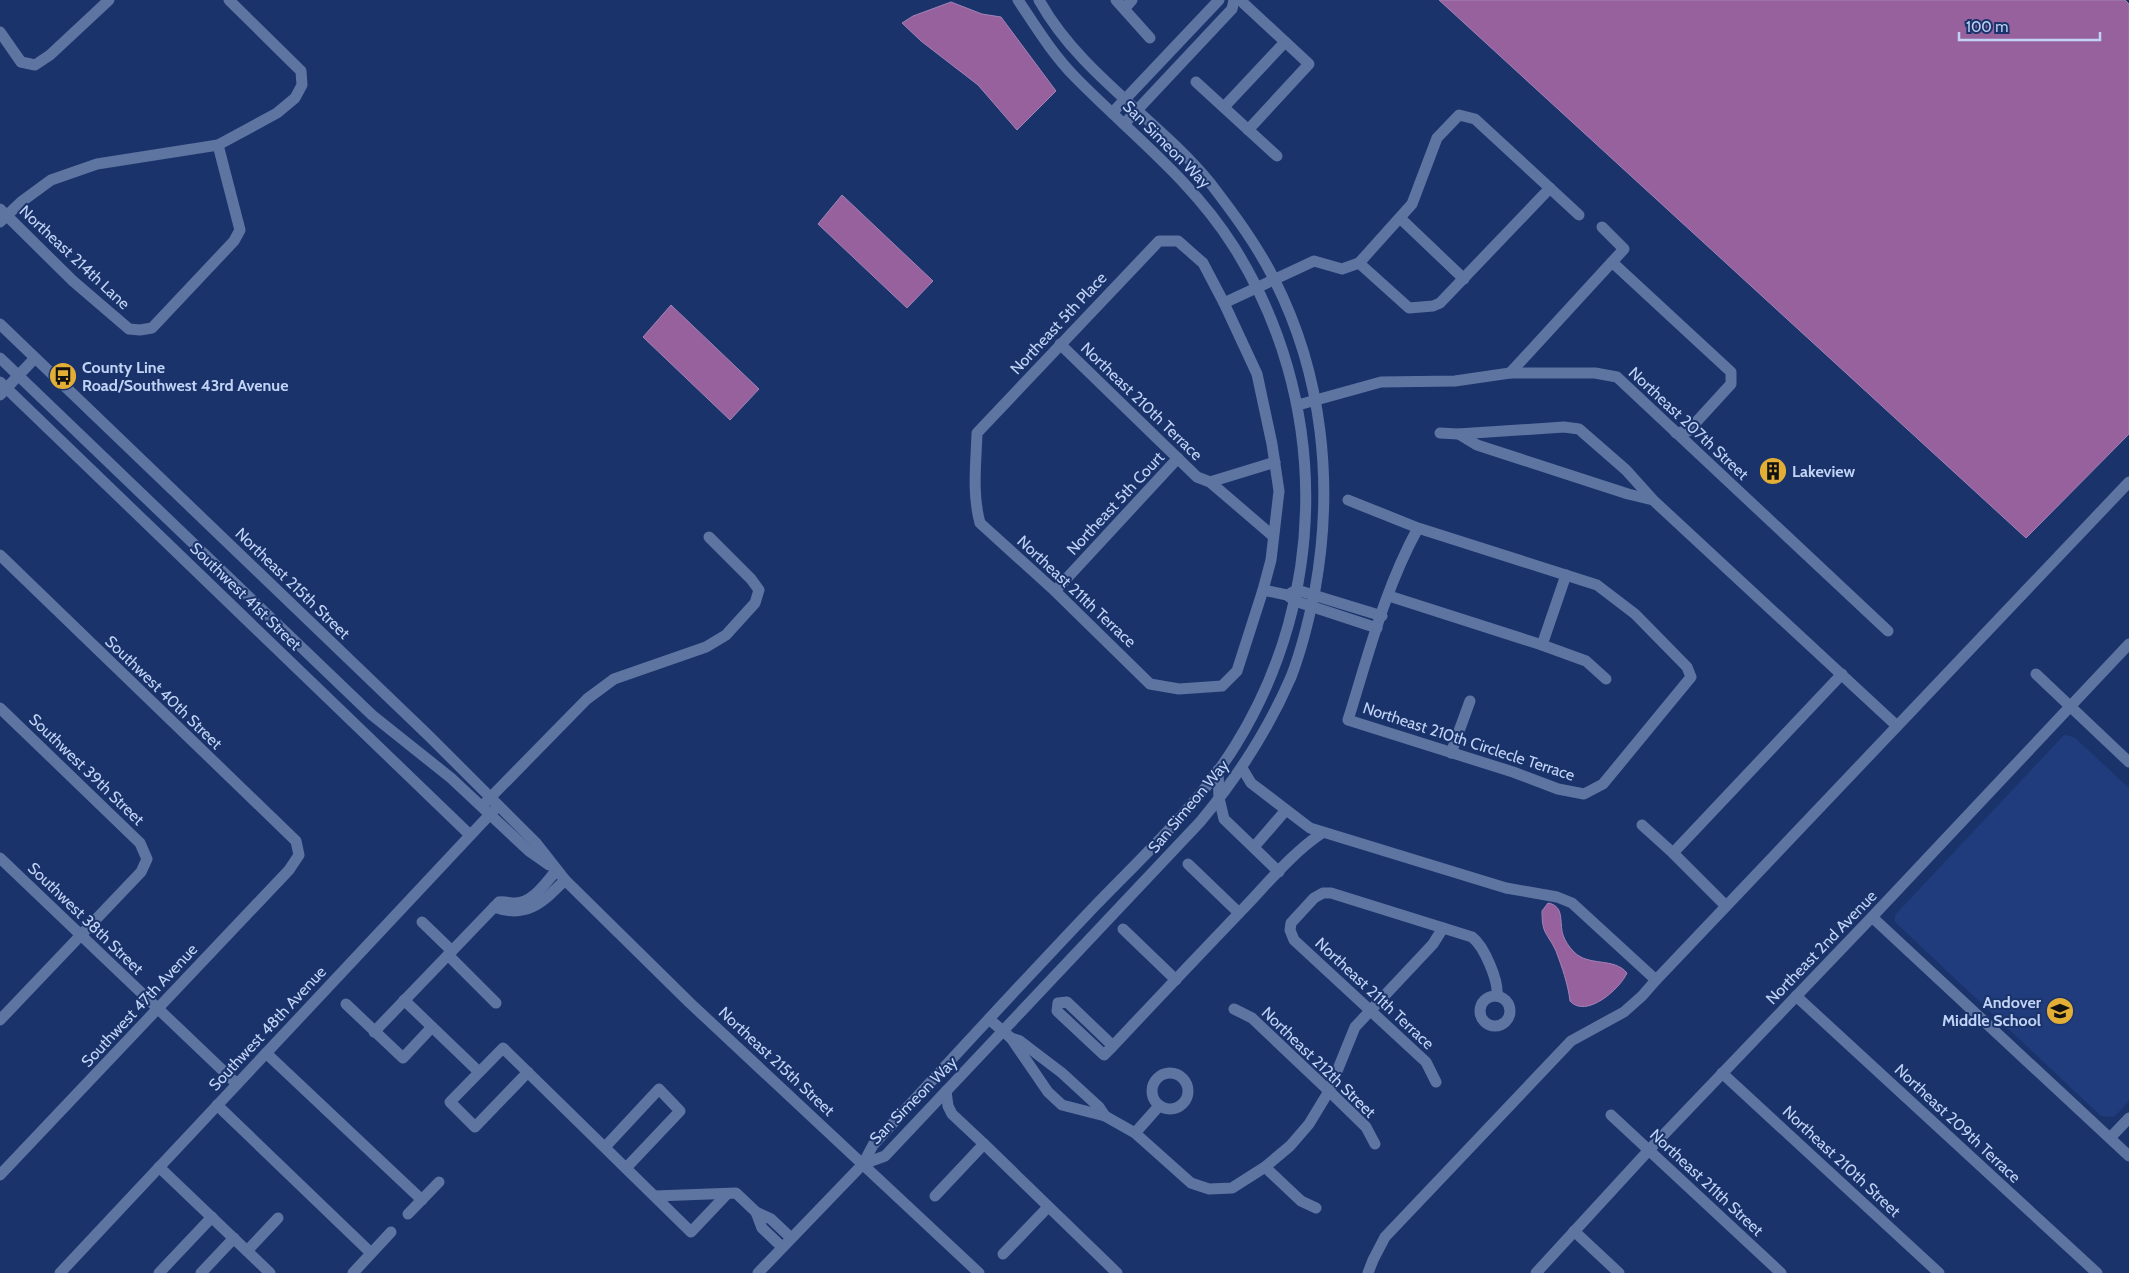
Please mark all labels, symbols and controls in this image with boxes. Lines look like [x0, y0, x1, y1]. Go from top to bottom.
scale bar [1959, 10, 2100, 42]
text: 100 m [1966, 18, 2008, 36]
street label: San Simeon Way [1119, 97, 1214, 192]
street label: Northeast 214th Lane [16, 201, 134, 313]
street label: Northeast 5th Place [1006, 268, 1111, 378]
street label: Northeast 210th Terrace [1077, 338, 1206, 464]
place label: County Line Road/Southwest 43rd Avenue [82, 358, 288, 395]
bus stop icon: County Line Road/Southwest 43rd Avenue [48, 361, 78, 391]
street label: Northeast 207th Street [1625, 363, 1753, 484]
street label: Northeast 5th Court [1063, 447, 1168, 559]
building icon: Lakeview [1758, 456, 1788, 486]
place label: Lakeview [1792, 462, 1856, 481]
street label: Northeast 215th Street [232, 524, 354, 643]
street label: Northeast 211th Terrace [1013, 531, 1140, 651]
street label: Southwest 41st Street [186, 538, 306, 655]
street label: Southwest 40th Street [101, 632, 226, 753]
street label: Northeast 210th Circlecle Terrace [1360, 698, 1577, 785]
street label: Southwest 39th Street [25, 710, 148, 830]
street label: San Simeon Way [1144, 756, 1233, 857]
street label: Southwest 38th Street [24, 858, 148, 979]
street label: Northeast 2nd Avenue [1762, 886, 1881, 1008]
street label: Northeast 211th Terrace [1311, 933, 1438, 1053]
street label: Southwest 47th Avenue [77, 940, 201, 1071]
street label: Southwest 48th Avenue [205, 962, 330, 1094]
place label: Andover Middle School [1942, 993, 2042, 1030]
school or university icon: Andover Middle School [2045, 996, 2075, 1026]
street label: Northeast 215th Street [715, 1003, 839, 1120]
street label: Northeast 212th Street [1258, 1003, 1380, 1122]
street label: San Simeon Way [866, 1053, 961, 1148]
street label: Northeast 209th Terrace [1891, 1060, 2025, 1187]
street label: Northeast 210th Street [1779, 1102, 1905, 1221]
street label: Northeast 211th Street [1646, 1125, 1768, 1240]

